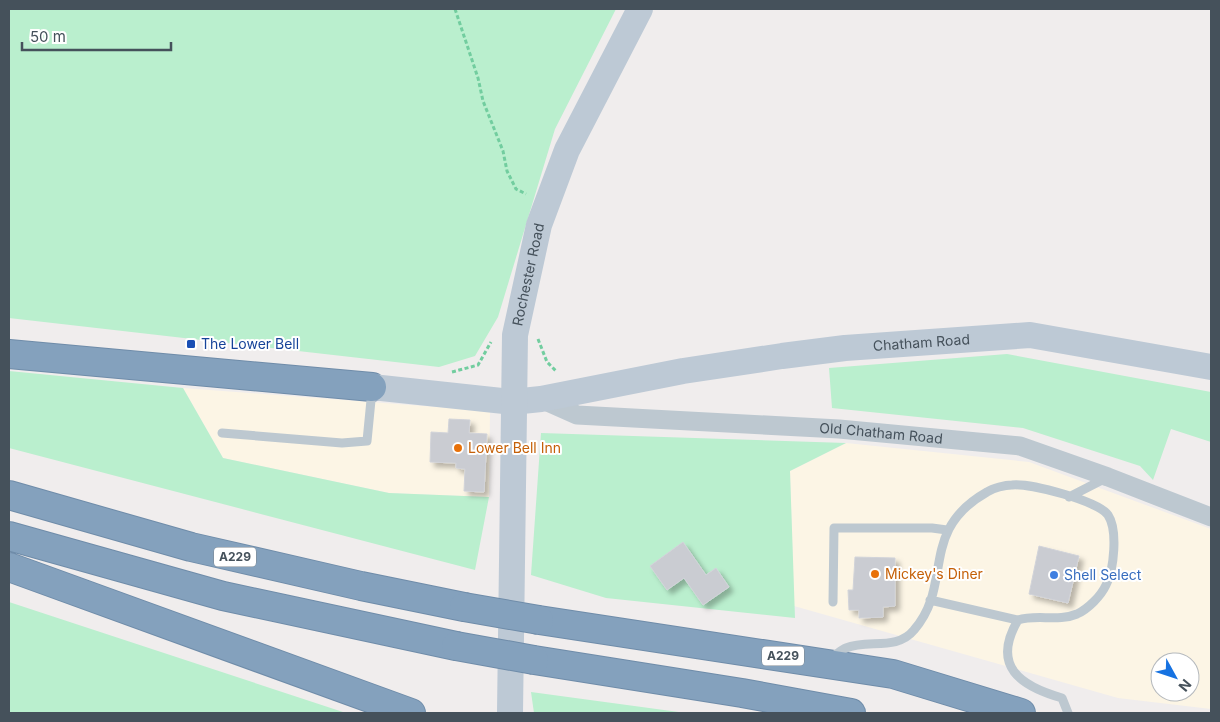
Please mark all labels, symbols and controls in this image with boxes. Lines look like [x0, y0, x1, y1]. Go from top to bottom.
scale bar [22, 20, 171, 52]
text: 50 m [30, 27, 66, 46]
street label: Rochester Road [508, 221, 547, 327]
street label: Chatham Road [872, 330, 970, 354]
place label: The Lower Bell [201, 335, 299, 352]
marker: The Lower Bell [185, 338, 197, 350]
street label: Old Chatham Road [819, 419, 943, 447]
place label: Lower Bell Inn [468, 439, 561, 456]
marker: Lower Bell Inn [452, 442, 464, 454]
road number: A229 [214, 548, 256, 566]
place label: Mickey's Diner [885, 565, 983, 582]
place label: Shell Select [1064, 566, 1142, 583]
marker: Mickey's Diner [869, 568, 881, 580]
marker: Shell Select [1048, 569, 1060, 581]
road number: A229 [762, 646, 804, 666]
north arrow [1150, 652, 1200, 702]
text: N [1175, 676, 1195, 695]

